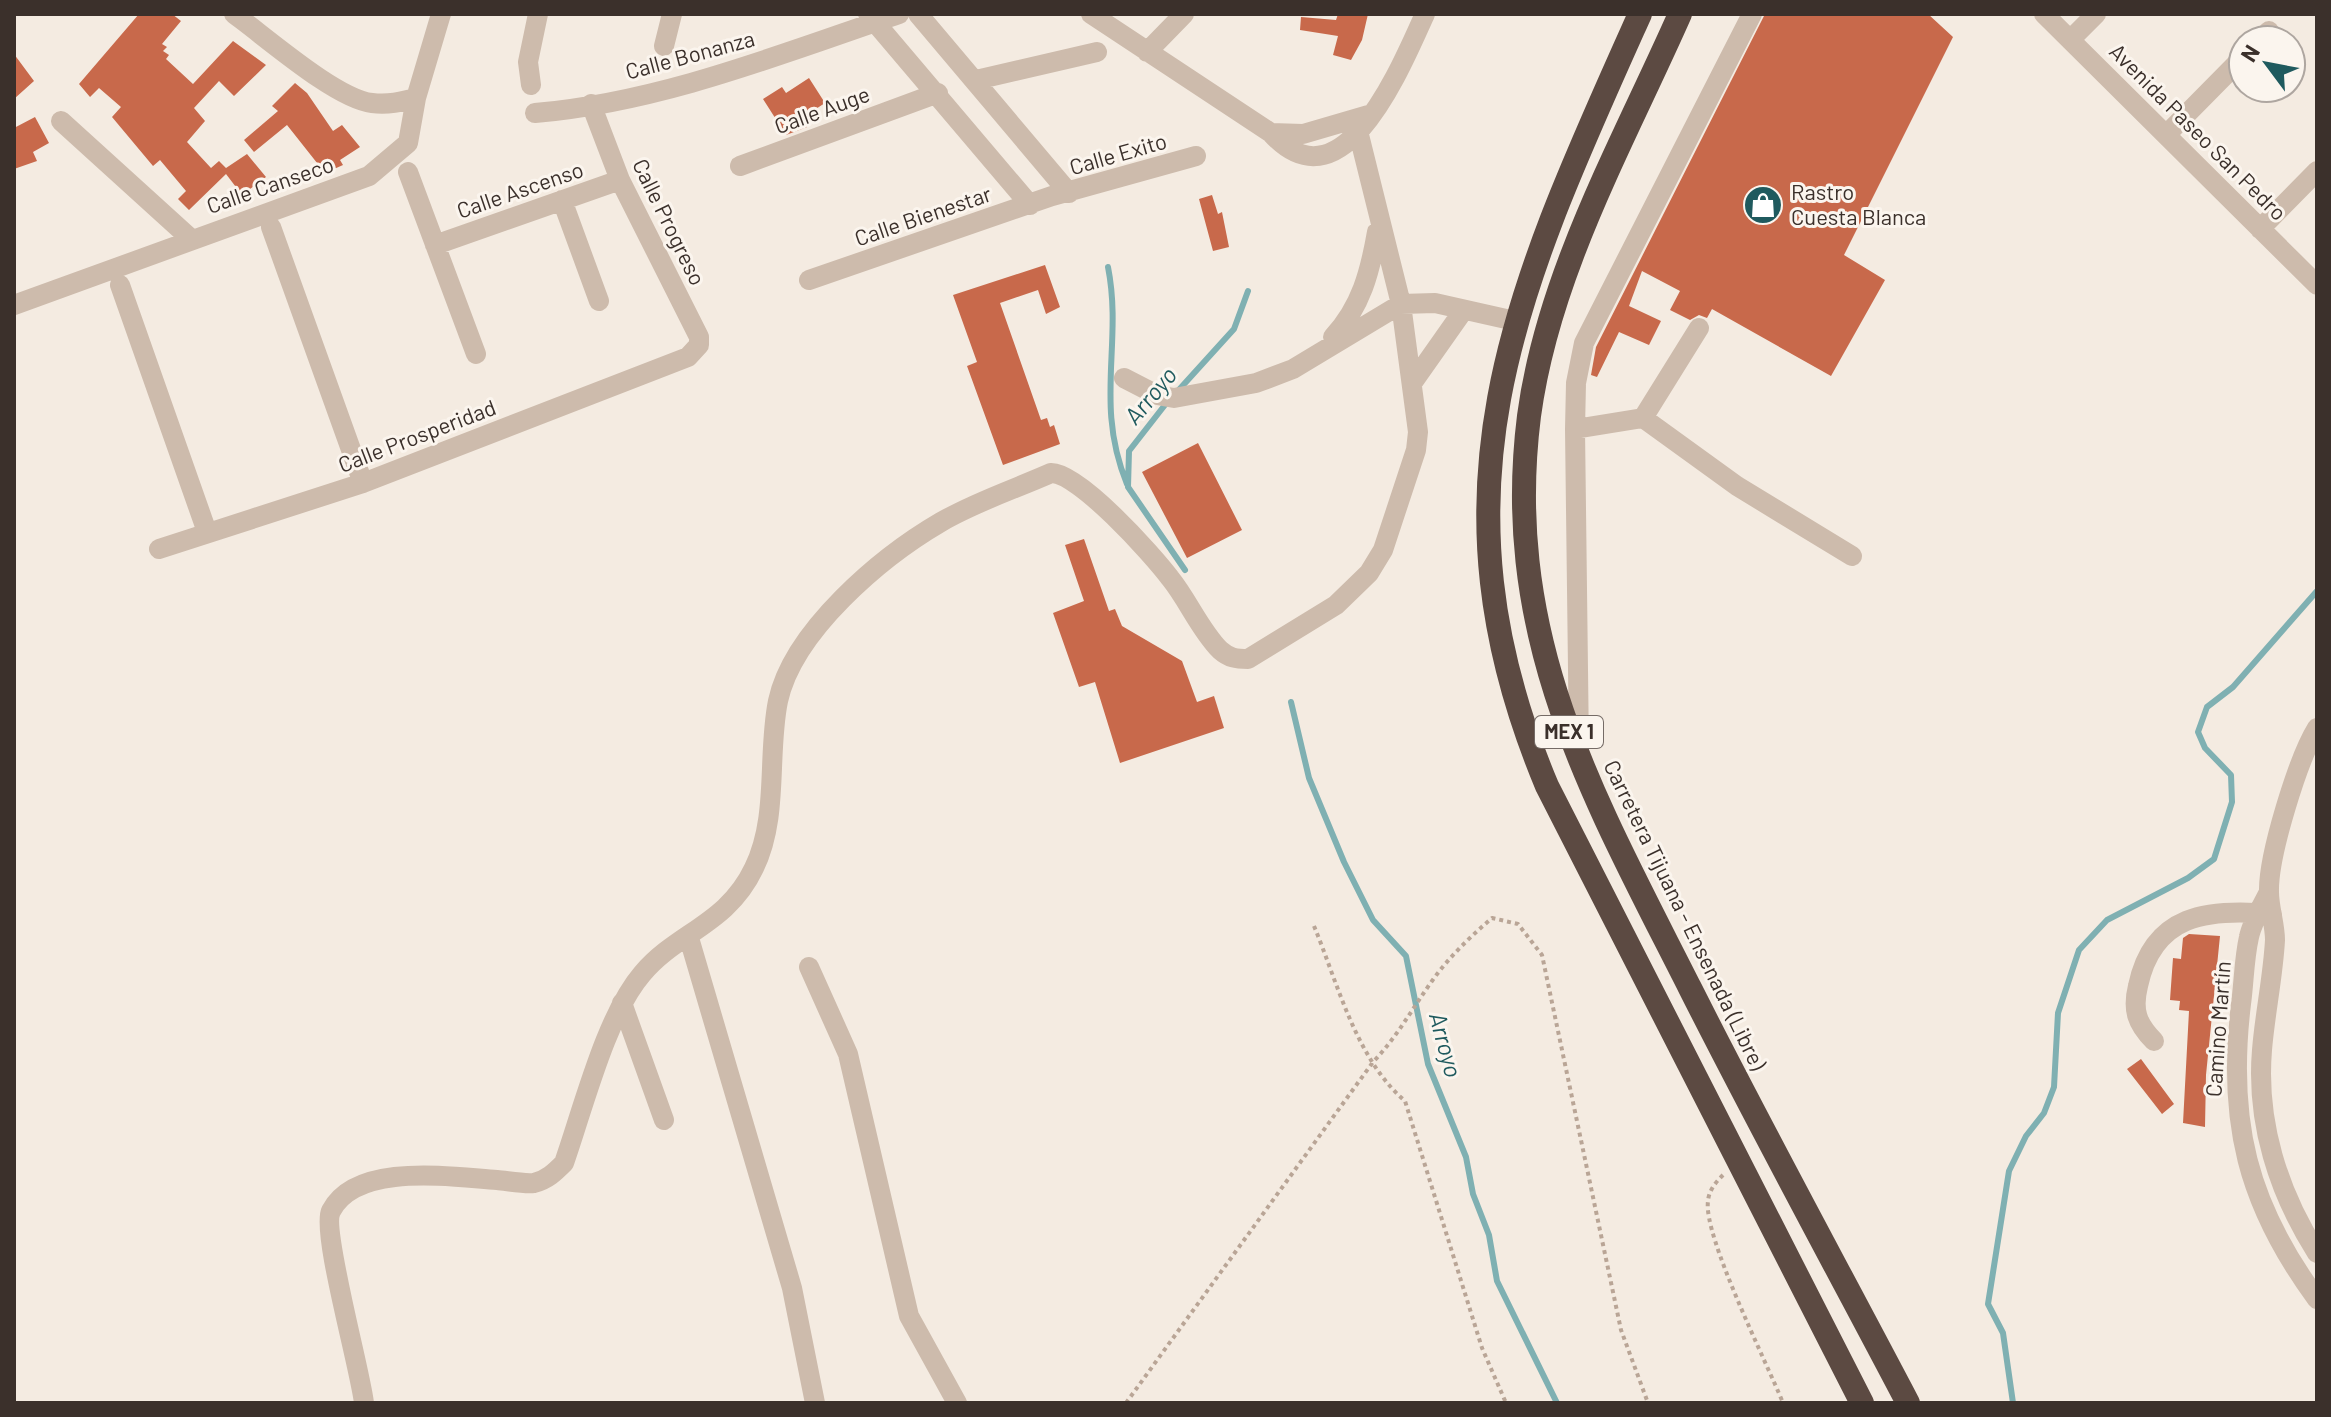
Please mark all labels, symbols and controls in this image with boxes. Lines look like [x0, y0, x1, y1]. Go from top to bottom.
street label: Calle Bonanza [622, 24, 757, 84]
north arrow [2227, 24, 2307, 104]
street label: Avenida Paseo San Pedro [2105, 38, 2292, 225]
text: N [2234, 40, 2264, 66]
street label: Calle Auge [771, 80, 873, 138]
street label: Calle Exito [1066, 127, 1169, 179]
street label: Calle Canseco [203, 150, 337, 218]
street label: Calle Progreso [628, 154, 712, 289]
street label: Calle Ascenso [453, 155, 586, 223]
place label: Rastro Cuesta Blanca [1791, 178, 1926, 229]
street label: Calle Bienestar [851, 180, 994, 251]
shop icon: Rastro Cuesta Blanca [1742, 184, 1784, 226]
water label: Arroyo [1117, 360, 1182, 430]
street label: Calle Prosperidad [334, 393, 499, 477]
road number: MEX 1 [1535, 716, 1603, 748]
street label: Carretera Tijuana - Ensenada (Libre) [1599, 755, 1773, 1074]
street label: Camino Martín [2199, 960, 2235, 1098]
water label: Arroyo [1424, 1009, 1469, 1080]

